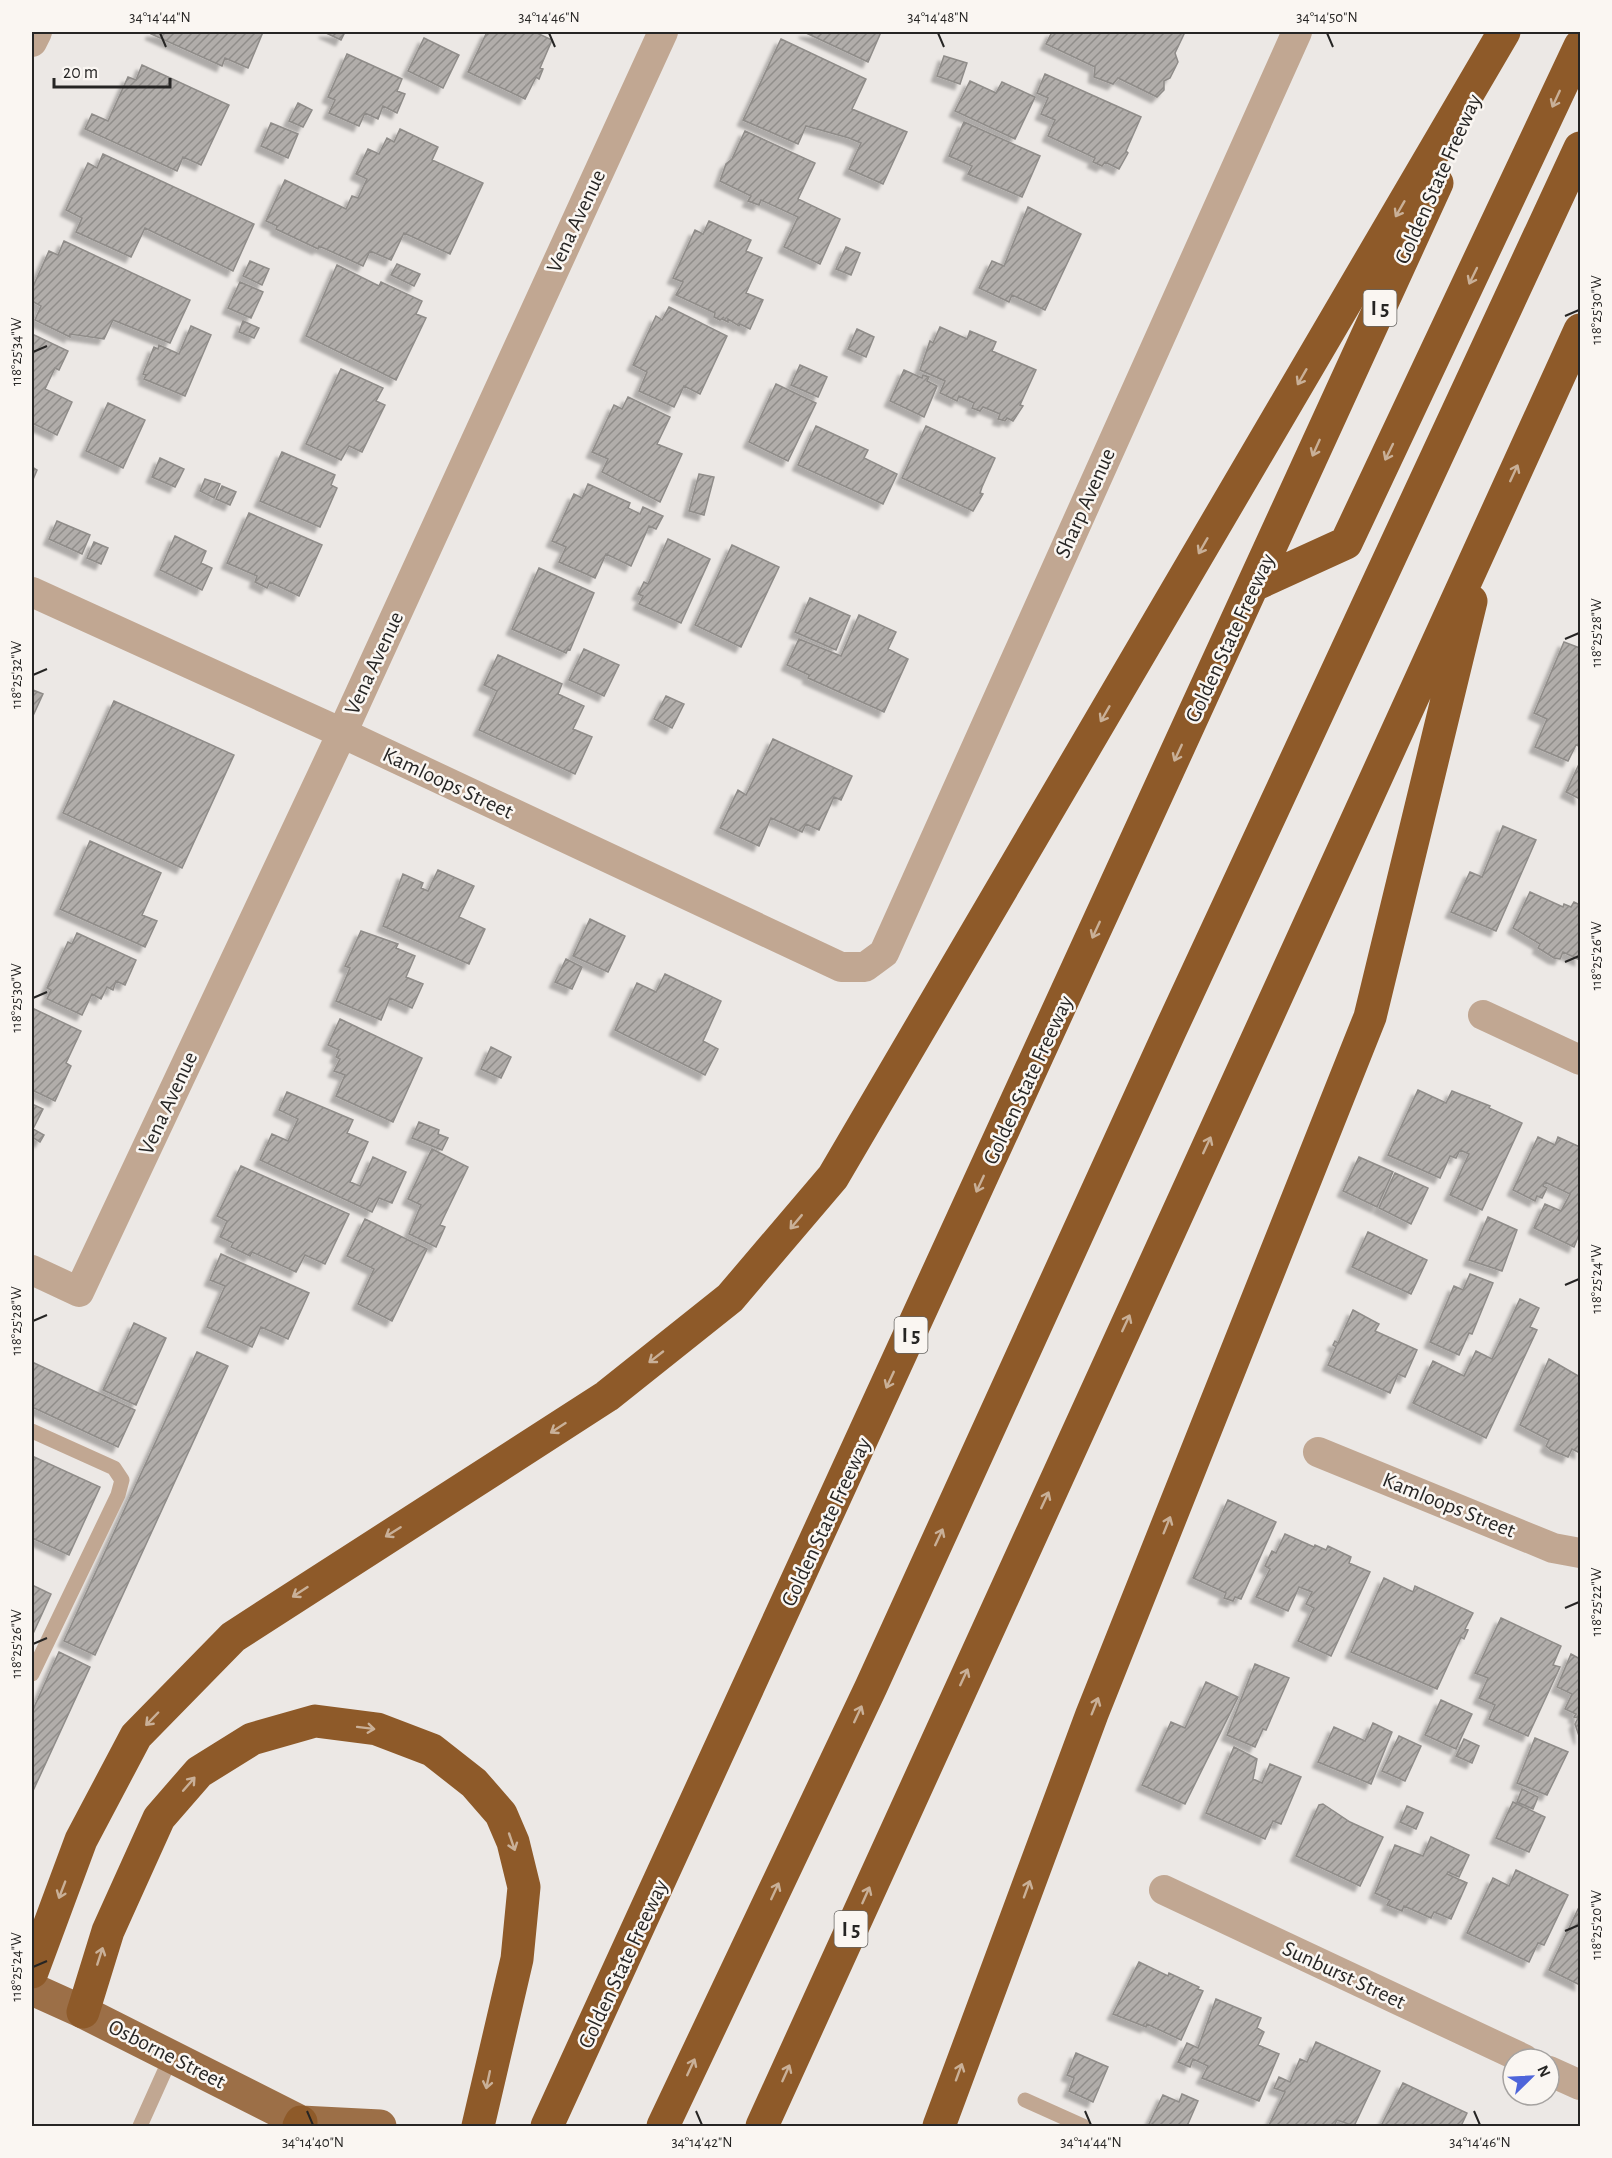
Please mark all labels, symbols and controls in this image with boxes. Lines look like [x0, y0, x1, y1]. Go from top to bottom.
text: 34°14'44"N [129, 10, 191, 25]
text: 34°14'46"N [518, 10, 580, 25]
text: 34°14'48"N [907, 10, 969, 25]
text: 34°14'50"N [1296, 10, 1358, 25]
scale bar [54, 51, 170, 89]
text: 20 m [63, 64, 98, 82]
street label: Golden State Freeway [1391, 90, 1486, 267]
one-way arrow [1549, 90, 1561, 108]
street label: Vena Avenue [543, 166, 609, 276]
one-way arrow [1394, 200, 1406, 217]
one-way arrow [1467, 266, 1479, 284]
text: 118°25'30"W [1589, 275, 1604, 345]
road number: I 5 [1364, 290, 1396, 326]
text: 118°25'34"W [9, 317, 24, 386]
one-way arrow [1295, 368, 1307, 385]
one-way arrow [1310, 439, 1322, 457]
one-way arrow [1383, 442, 1395, 460]
street label: Sharp Avenue [1051, 445, 1119, 561]
one-way arrow [1509, 465, 1521, 483]
one-way arrow [1197, 536, 1208, 554]
street label: Golden State Freeway [1181, 550, 1279, 726]
text: 118°25'28"W [1589, 598, 1604, 668]
street label: Vena Avenue [341, 608, 407, 718]
text: 118°25'32"W [9, 640, 24, 709]
one-way arrow [1098, 705, 1110, 722]
street label: Kamloops Street [379, 743, 517, 823]
one-way arrow [1171, 743, 1183, 761]
one-way arrow [1090, 920, 1102, 938]
text: 118°25'26"W [1589, 921, 1604, 991]
text: 118°25'30"W [9, 963, 24, 1033]
street label: Golden State Freeway [979, 992, 1077, 1168]
street label: Vena Avenue [135, 1048, 201, 1158]
one-way arrow [1202, 1137, 1213, 1155]
one-way arrow [974, 1174, 986, 1192]
one-way arrow [789, 1214, 802, 1230]
text: 118°25'24"W [1589, 1244, 1604, 1314]
text: 118°25'28"W [9, 1286, 24, 1356]
one-way arrow [1121, 1314, 1132, 1332]
road number: I 5 [894, 1317, 928, 1353]
one-way arrow [648, 1350, 664, 1363]
one-way arrow [884, 1370, 896, 1388]
one-way arrow [550, 1422, 566, 1434]
street label: Golden State Freeway [777, 1434, 875, 1610]
street label: Kamloops Street [1379, 1468, 1519, 1542]
one-way arrow [1040, 1492, 1051, 1510]
one-way arrow [1163, 1516, 1174, 1535]
one-way arrow [385, 1527, 402, 1539]
one-way arrow [934, 1529, 946, 1547]
text: 118°25'22"W [1589, 1567, 1604, 1636]
one-way arrow [292, 1587, 309, 1599]
text: 118°25'26"W [9, 1609, 24, 1679]
one-way arrow [959, 1669, 970, 1687]
one-way arrow [1090, 1697, 1101, 1716]
one-way arrow [853, 1706, 865, 1724]
one-way arrow [145, 1711, 160, 1726]
one-way arrow [355, 1722, 375, 1733]
one-way arrow [182, 1776, 195, 1792]
one-way arrow [508, 1832, 519, 1851]
street label: Golden State Freeway [574, 1876, 672, 2052]
one-way arrow [56, 1880, 67, 1899]
one-way arrow [1023, 1880, 1034, 1899]
one-way arrow [769, 1882, 781, 1900]
one-way arrow [860, 1887, 872, 1905]
text: 118°25'20"W [1589, 1889, 1604, 1960]
road number: I 5 [834, 1911, 868, 1947]
text: 118°25'24"W [9, 1932, 24, 2002]
street label: Sunburst Street [1279, 1937, 1409, 2013]
one-way arrow [96, 1947, 107, 1966]
street label: Osborne Street [105, 2015, 229, 2093]
north arrow [1501, 2047, 1561, 2107]
one-way arrow [686, 2058, 698, 2076]
one-way arrow [955, 2063, 966, 2081]
text: N [1534, 2063, 1553, 2080]
one-way arrow [780, 2065, 792, 2083]
one-way arrow [482, 2070, 493, 2090]
text: 34°14'40"N [282, 2135, 344, 2150]
text: 34°14'42"N [671, 2135, 733, 2150]
text: 34°14'44"N [1060, 2135, 1122, 2150]
text: 34°14'46"N [1449, 2135, 1511, 2150]

